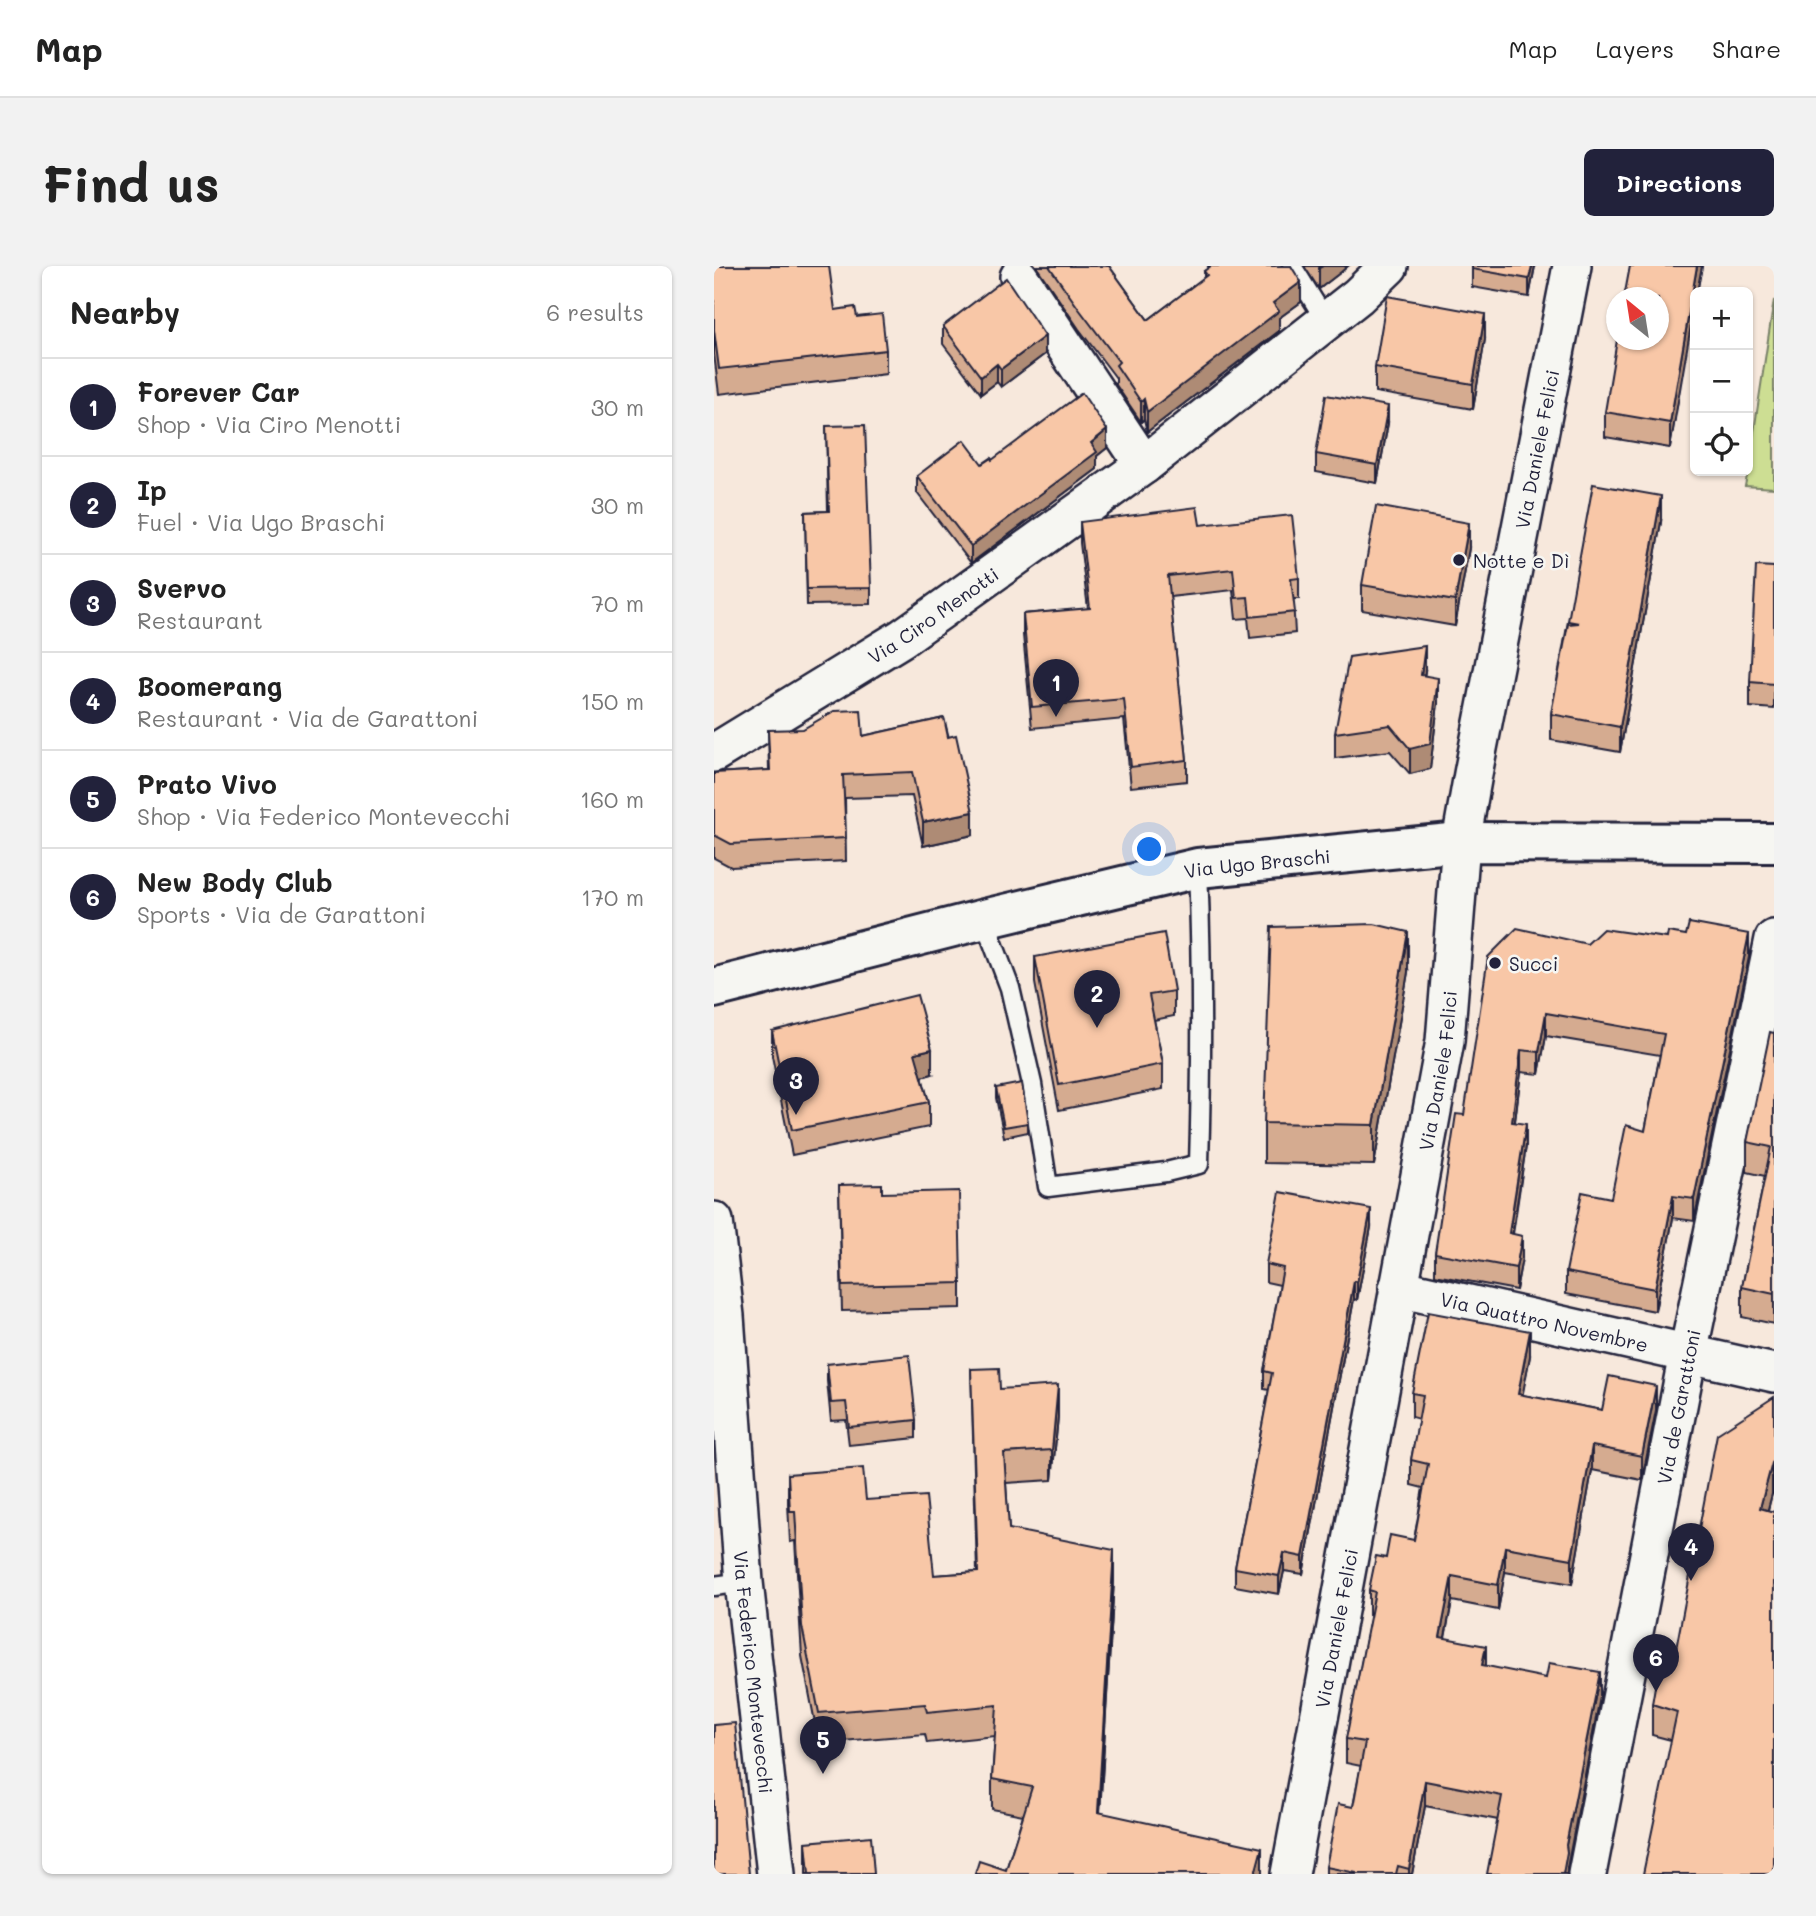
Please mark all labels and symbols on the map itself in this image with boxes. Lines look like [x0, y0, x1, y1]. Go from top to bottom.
north arrow [1606, 287, 1669, 350]
street label: Via Daniele Felici [1509, 367, 1564, 531]
place label: Notte e Dì [1473, 548, 1570, 573]
marker: Notte e Dì [1451, 552, 1467, 568]
street label: Via Ciro Menotti [863, 561, 1003, 669]
pin: 1 [1033, 659, 1079, 717]
your location [1132, 832, 1166, 866]
street label: Via Ugo Braschi [1181, 842, 1332, 883]
place label: Succi [1509, 951, 1558, 976]
marker: Succi [1487, 955, 1503, 971]
pin: 2 [1074, 970, 1120, 1028]
street label: Via Daniele Felici [1412, 990, 1462, 1153]
pin: 3 [773, 1057, 819, 1115]
street label: Via Quattro Novembre [1438, 1285, 1651, 1357]
street label: Via de Garattoni [1650, 1327, 1705, 1486]
pin: 4 [1668, 1523, 1714, 1581]
street label: Via Daniele Felici [1309, 1546, 1363, 1710]
street label: Via Federico Montevecchi [729, 1550, 780, 1795]
pin: 6 [1633, 1634, 1679, 1692]
pin: 5 [800, 1716, 846, 1774]

